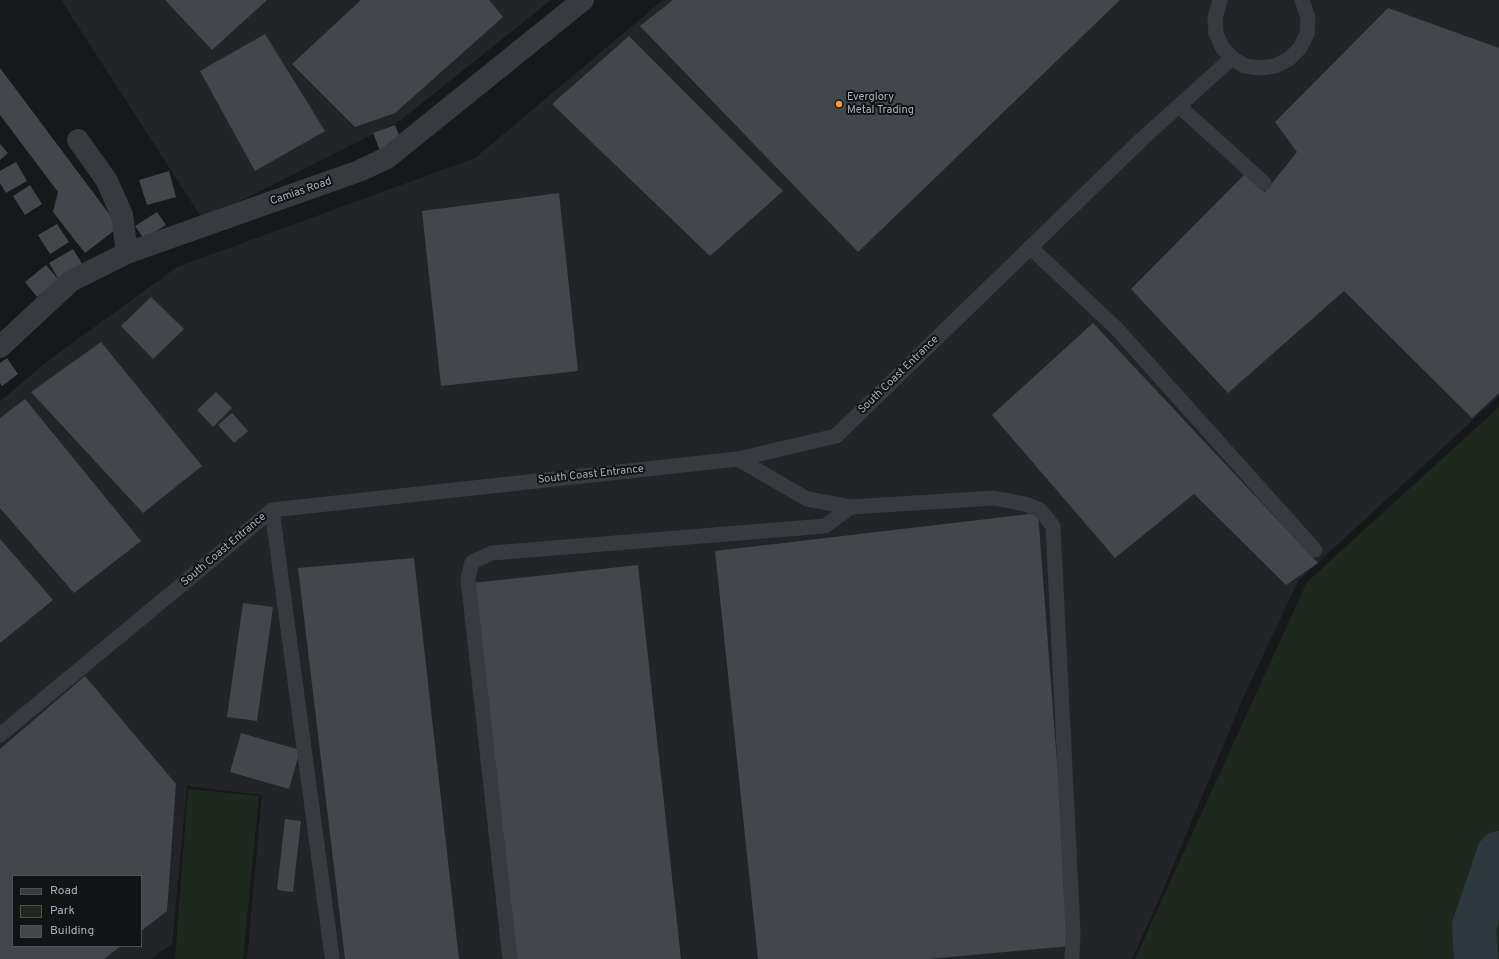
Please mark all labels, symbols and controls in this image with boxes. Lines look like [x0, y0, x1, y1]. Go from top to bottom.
place label: Everglory Metal Trading [847, 91, 914, 117]
marker: Everglory Metal Trading [834, 99, 844, 109]
street label: Camias Road [269, 175, 333, 209]
street label: South Coast Entrance [856, 333, 942, 417]
street label: South Coast Entrance [537, 463, 645, 487]
street label: South Coast Entrance [179, 511, 269, 589]
legend [12, 875, 142, 947]
text: Road [50, 883, 78, 899]
text: Park [50, 903, 75, 919]
text: Building [50, 923, 94, 939]

